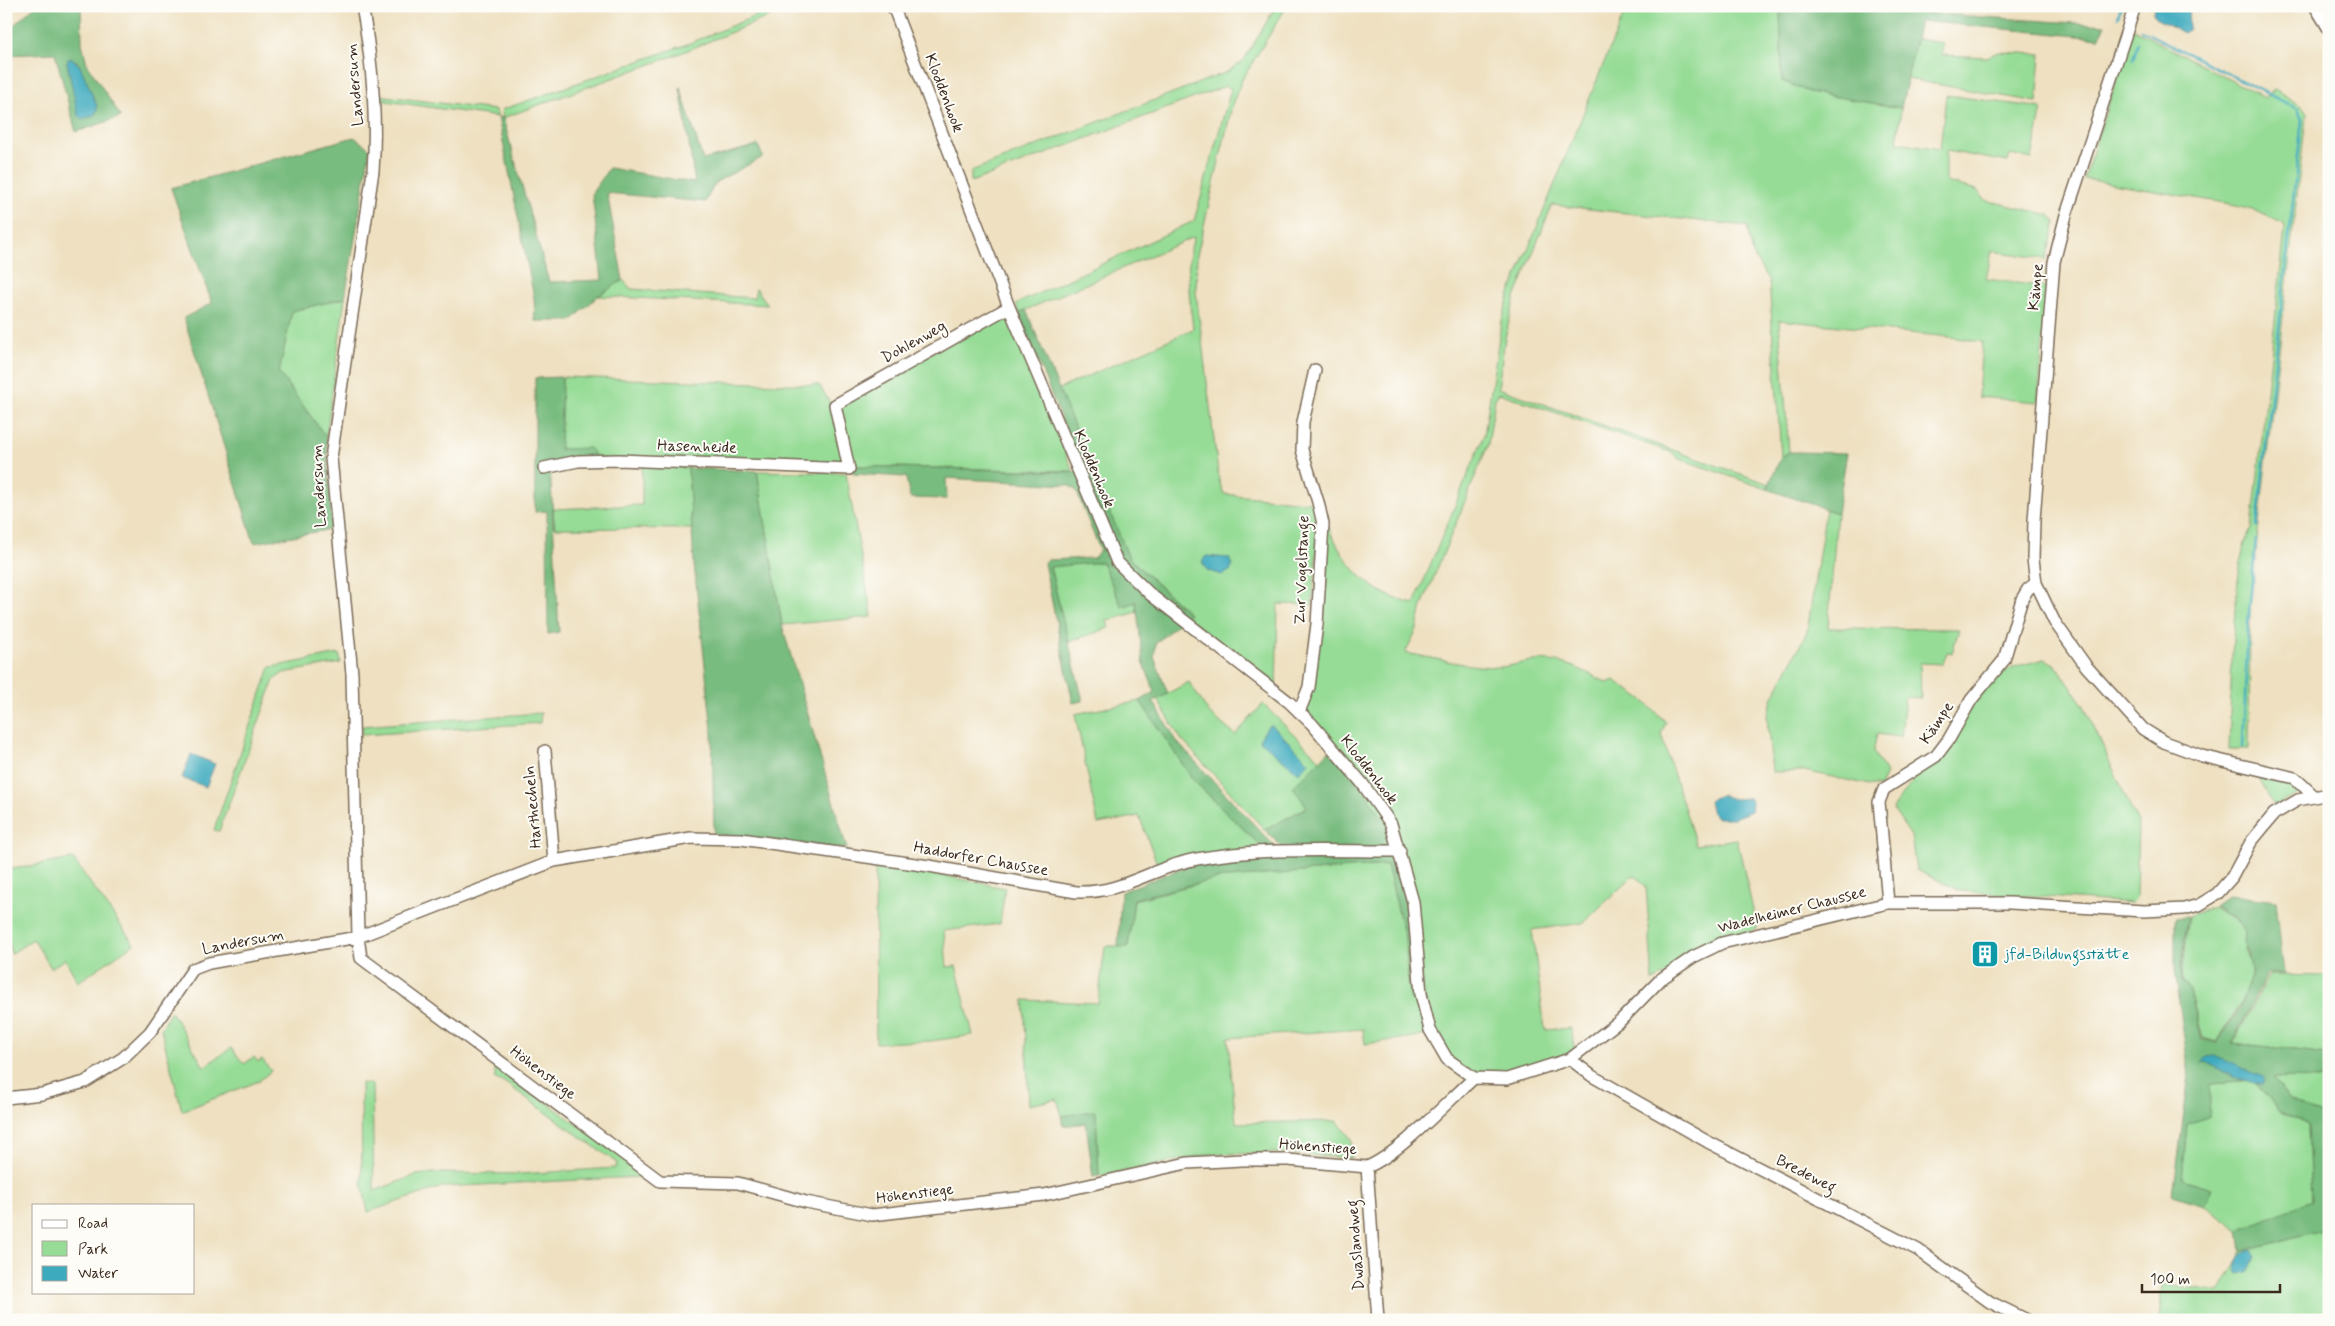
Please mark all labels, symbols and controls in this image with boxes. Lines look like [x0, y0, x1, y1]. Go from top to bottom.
street label: Landersum [341, 43, 369, 127]
street label: Kloddenhook [919, 51, 969, 135]
street label: Kämpe [2023, 262, 2049, 312]
street label: Dohlenweg [878, 316, 951, 369]
street label: Kloddenhook [1068, 427, 1120, 511]
street label: Hasenheide [657, 435, 737, 459]
street label: Landersum [306, 444, 332, 528]
street label: Zur Vogelstange [1290, 515, 1315, 625]
street label: Kämpe [1915, 697, 1959, 748]
street label: Kloddenhook [1335, 731, 1403, 809]
street label: Harthecheln [519, 765, 547, 849]
street label: Haddorfer Chaussee [912, 837, 1050, 881]
street label: Wadelheimer Chaussee [1716, 881, 1869, 939]
street label: Landersum [200, 924, 286, 960]
building icon: jfd-Bildungsstätte [1970, 939, 2000, 969]
place label: jfd-Bildungsstätte [2003, 944, 2129, 966]
street label: Höhenstiege [505, 1041, 581, 1105]
street label: Höhenstiege [1278, 1134, 1358, 1160]
street label: Bredeweg [1772, 1150, 1840, 1199]
street label: Höhenstiege [875, 1179, 956, 1209]
street label: Dwaslandweg [1342, 1199, 1371, 1291]
legend [32, 1204, 195, 1294]
text: Road [78, 1214, 108, 1234]
text: Park [78, 1240, 108, 1260]
scale bar [2142, 1261, 2280, 1293]
text: Water [78, 1264, 118, 1284]
text: 100 m [2150, 1270, 2190, 1290]

